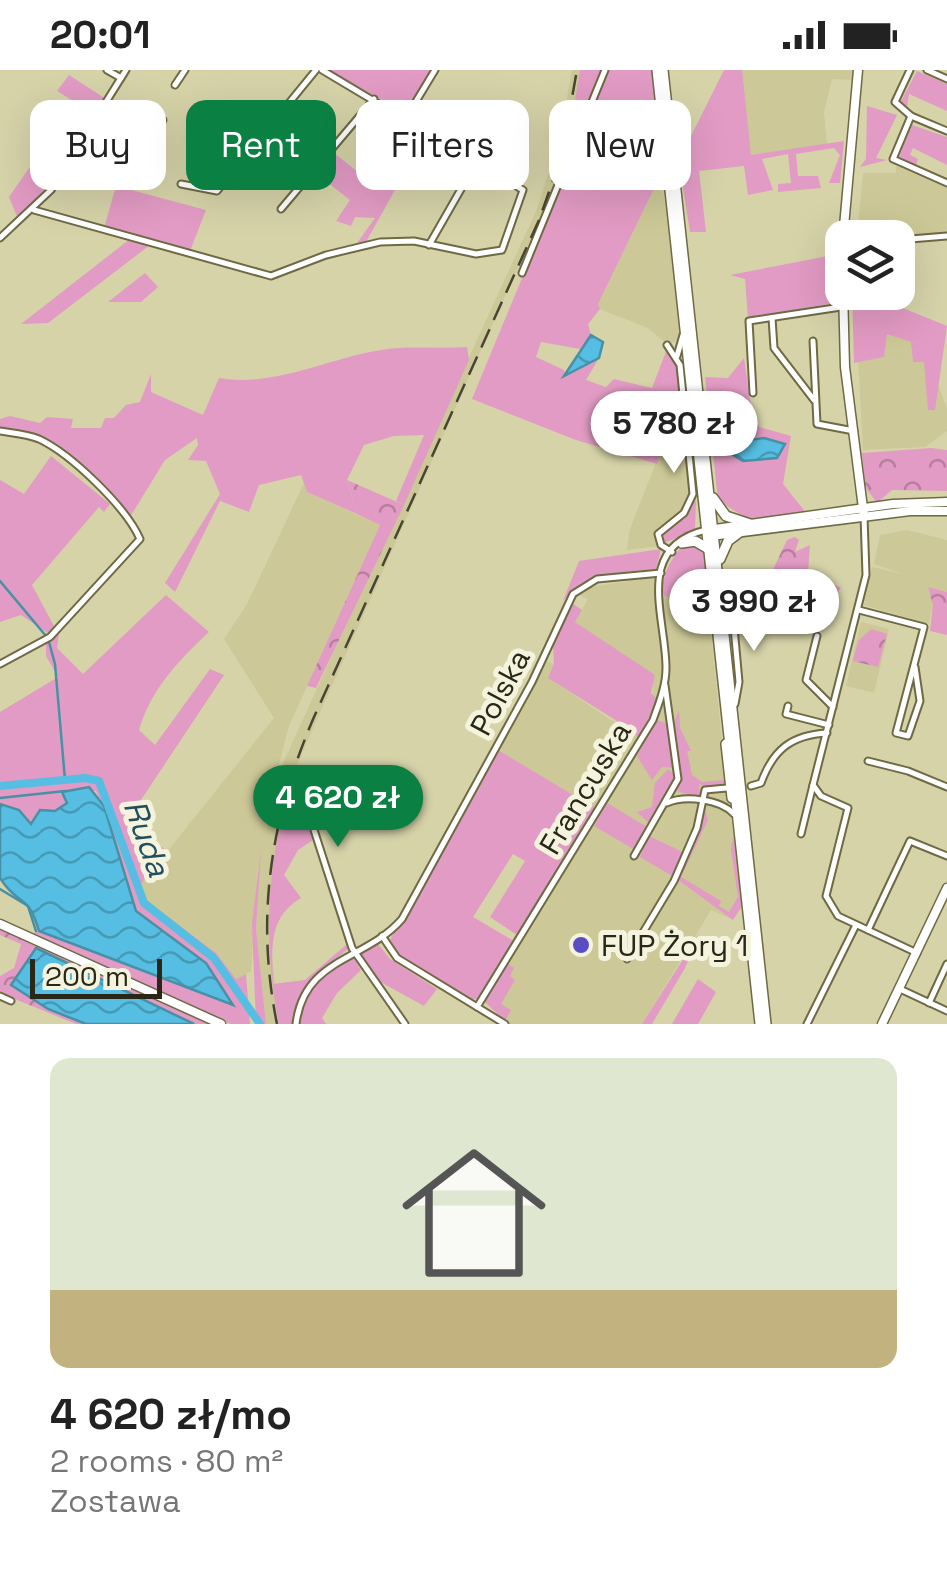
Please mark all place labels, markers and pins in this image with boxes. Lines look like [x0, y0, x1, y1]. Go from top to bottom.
pin: 5 780 zł [571, 391, 777, 476]
pin: 3 990 zł [651, 569, 857, 654]
pin: 4 620 zł [235, 765, 441, 850]
place label: FUP Żory 1 [601, 926, 748, 965]
marker: FUP Żory 1 [570, 934, 592, 956]

